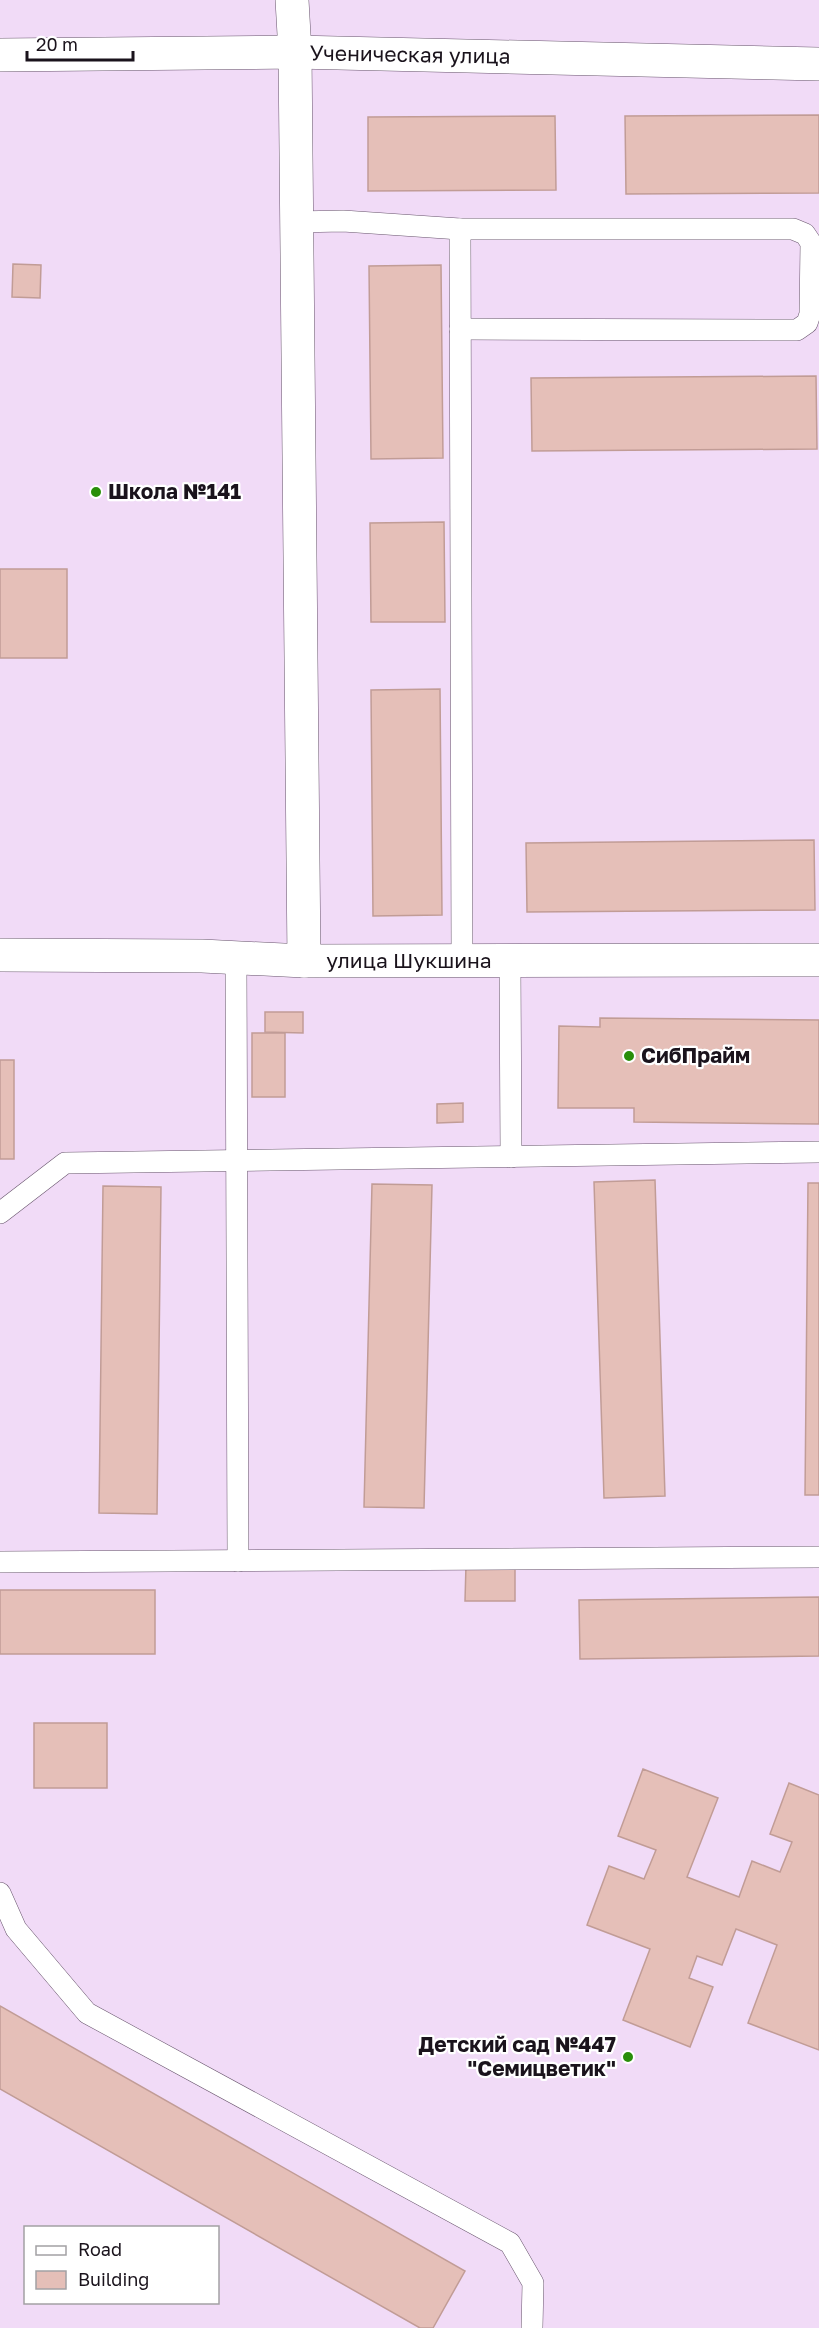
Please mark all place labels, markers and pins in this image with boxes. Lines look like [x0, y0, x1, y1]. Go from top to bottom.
place label: Школа №141 [108, 478, 241, 504]
marker: Школа №141 [89, 485, 103, 499]
place label: СибПрайм [641, 1042, 750, 1068]
marker: СибПрайм [622, 1049, 636, 1063]
place label: Детский сад №447 "Семицветик" [419, 2031, 616, 2081]
marker: Детский сад №447 "Семицветик" [621, 2050, 635, 2064]

